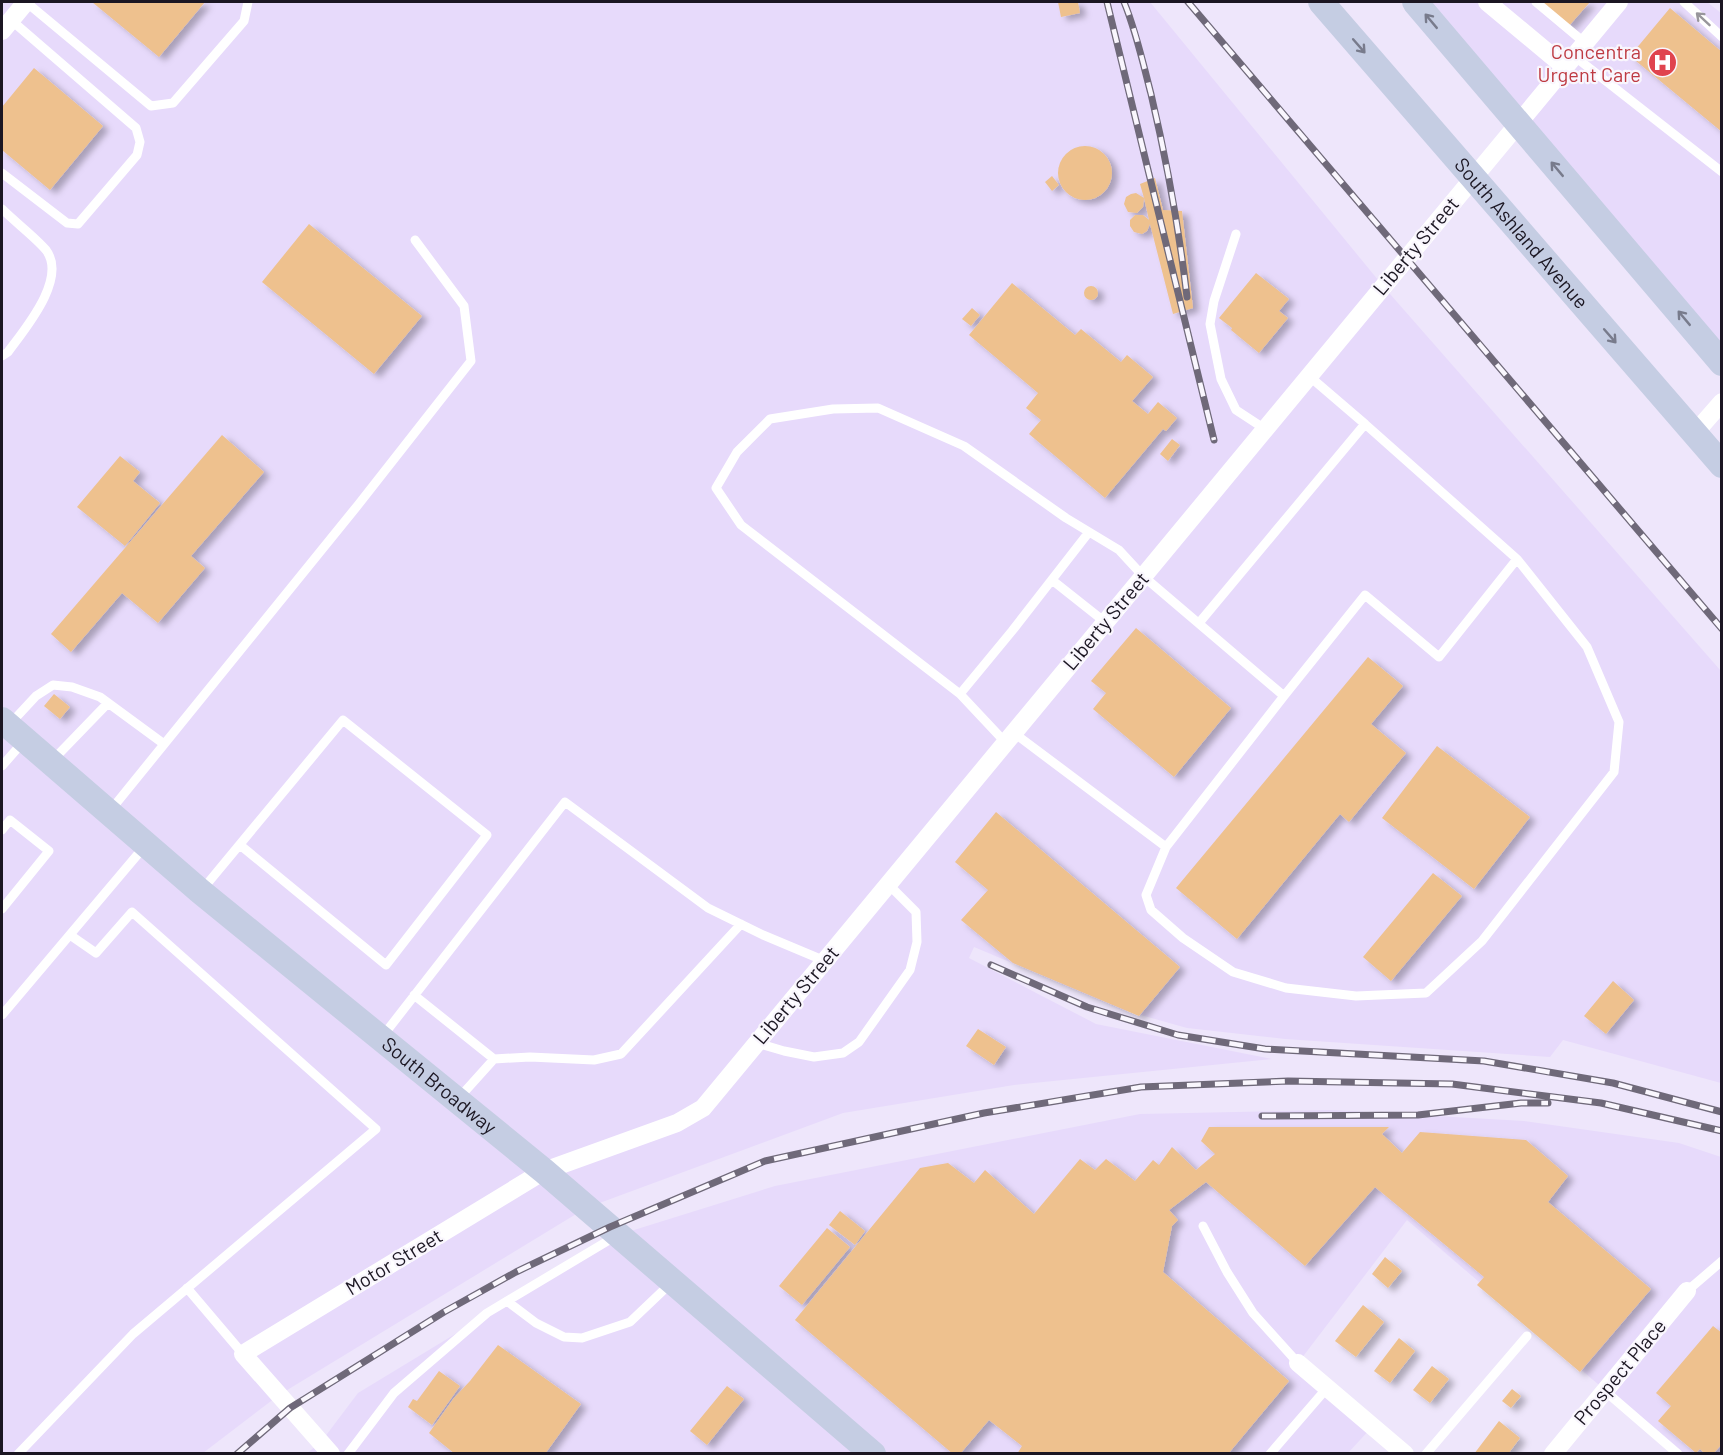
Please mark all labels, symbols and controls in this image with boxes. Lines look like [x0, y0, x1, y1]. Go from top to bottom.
one-way arrow [1695, 12, 1710, 26]
one-way arrow [1424, 14, 1438, 29]
one-way arrow [1352, 38, 1366, 53]
place label: Concentra Urgent Care [1538, 39, 1641, 86]
hospital icon: Concentra Urgent Care [1646, 47, 1678, 79]
street label: South Ashland Avenue [1450, 152, 1594, 313]
one-way arrow [1551, 161, 1564, 177]
street label: Liberty Street [1367, 191, 1463, 299]
one-way arrow [1677, 310, 1690, 326]
one-way arrow [1603, 328, 1617, 343]
street label: Liberty Street [1057, 566, 1153, 674]
street label: Liberty Street [747, 940, 843, 1048]
street label: South Broadway [378, 1031, 502, 1139]
street label: Motor Street [341, 1223, 446, 1299]
street label: Prospect Place [1568, 1314, 1670, 1429]

